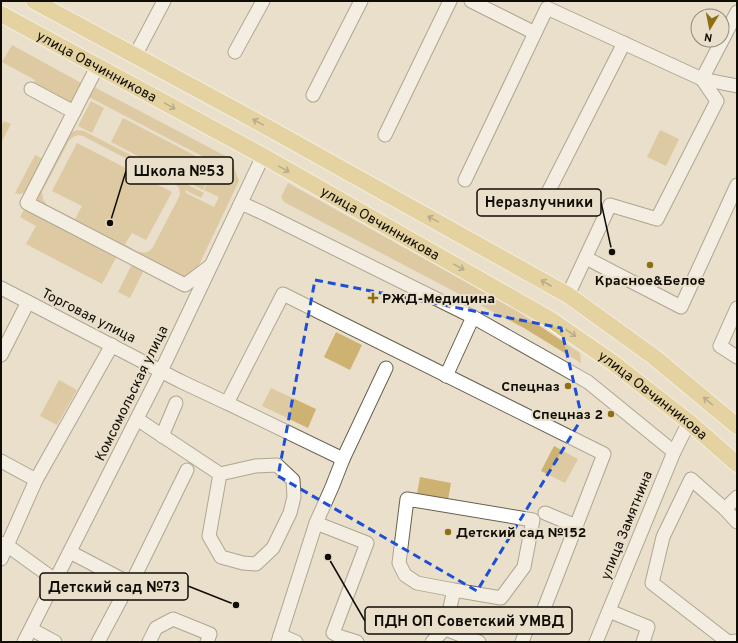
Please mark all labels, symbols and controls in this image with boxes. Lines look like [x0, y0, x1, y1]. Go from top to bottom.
north arrow [690, 8, 730, 48]
street label: улица Овчинникова [33, 28, 159, 107]
text: N [703, 29, 714, 44]
one-way arrow [164, 103, 176, 111]
one-way arrow [252, 118, 264, 126]
callout: Школа №53 [126, 157, 233, 184]
text: Школа №53 [134, 163, 224, 182]
one-way arrow [278, 165, 290, 173]
street label: улица Овчинникова [317, 184, 442, 265]
callout: Неразлучники [477, 189, 601, 216]
text: Неразлучники [485, 194, 593, 213]
one-way arrow [427, 215, 439, 223]
marker: Красное&Белое [645, 260, 655, 270]
one-way arrow [453, 263, 465, 271]
place label: Красное&Белое [595, 273, 705, 290]
one-way arrow [540, 278, 552, 286]
street label: Торговая улица [38, 285, 138, 347]
place label: РЖД-Медицина [382, 291, 495, 308]
marker: РЖД-Медицина [367, 292, 379, 304]
street label: Комсомольская улица [92, 323, 173, 464]
one-way arrow [565, 329, 576, 337]
street label: улица Овчинникова [594, 348, 710, 444]
place label: Спецназ [501, 379, 560, 396]
marker: Спецназ [563, 381, 573, 391]
one-way arrow [702, 396, 713, 405]
place label: Спецназ 2 [532, 407, 603, 424]
marker: Спецназ 2 [606, 409, 616, 419]
street label: улица Замятнина [598, 469, 657, 583]
place label: Детский сад №152 [456, 525, 586, 542]
marker: Детский сад №152 [443, 527, 453, 537]
callout: Детский сад №73 [40, 573, 188, 600]
text: Детский сад №73 [48, 579, 180, 598]
callout: ПДН ОП Советский УМВД [365, 607, 572, 634]
text: ПДН ОП Советский УМВД [374, 613, 564, 632]

